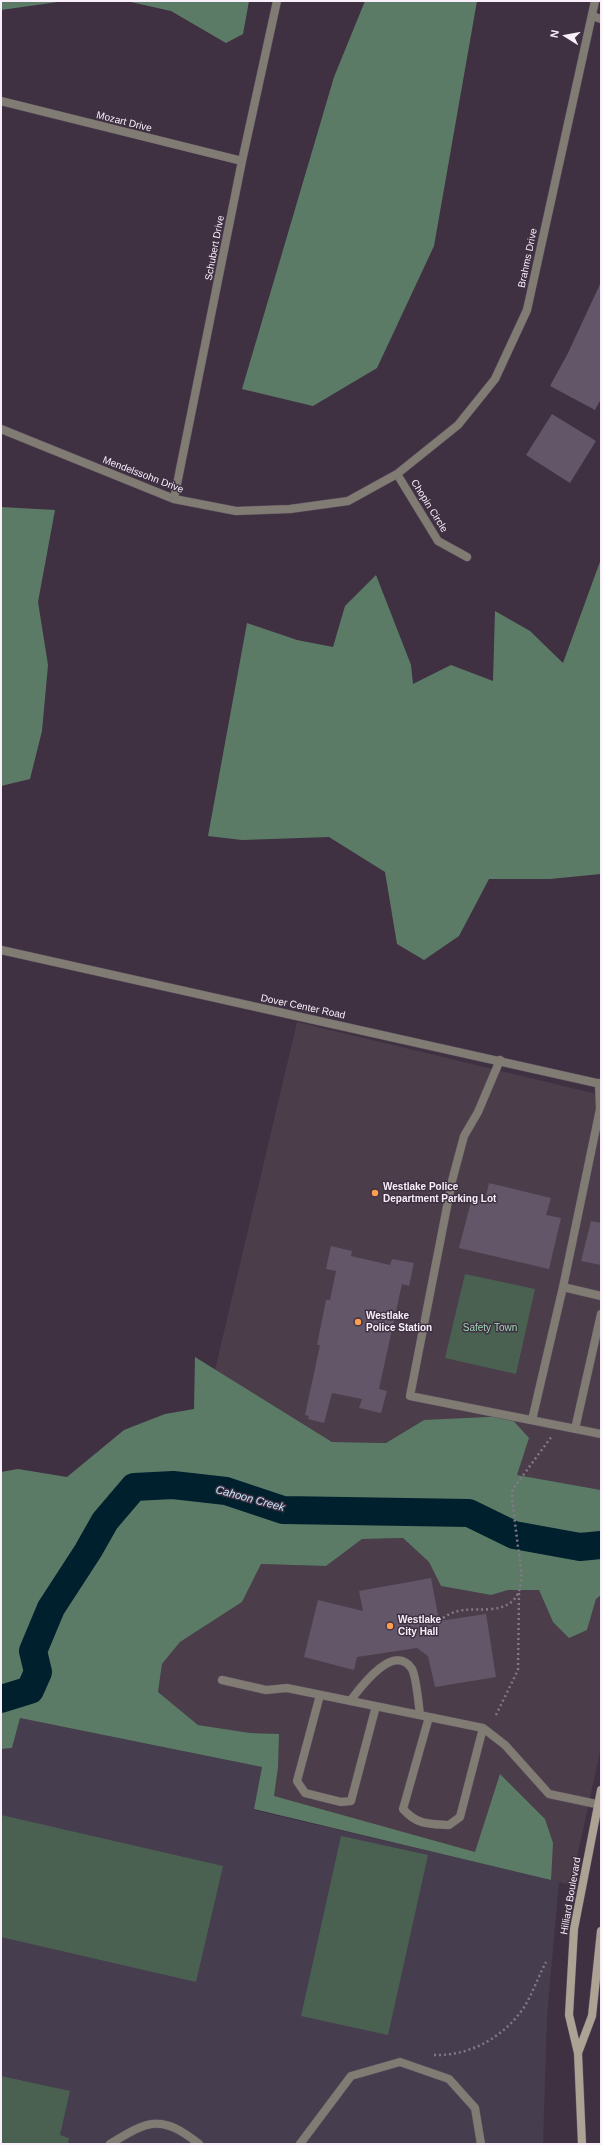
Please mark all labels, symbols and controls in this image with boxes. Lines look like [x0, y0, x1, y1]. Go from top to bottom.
north arrow [546, 16, 586, 56]
text: N [548, 29, 561, 39]
street label: Mozart Drive [95, 109, 153, 135]
street label: Schubert Drive [203, 214, 227, 282]
street label: Brahms Drive [516, 227, 540, 289]
street label: Mendelssohn Drive [101, 454, 185, 496]
street label: Chopin Circle [408, 477, 450, 535]
street label: Dover Center Road [260, 992, 346, 1022]
place label: Westlake Police Department Parking Lot [383, 1181, 496, 1204]
marker: Westlake Police Department Parking Lot [370, 1188, 380, 1198]
place label: Westlake Police Station [366, 1310, 432, 1334]
marker: Westlake Police Station [353, 1317, 363, 1327]
park label: Safety Town [463, 1322, 517, 1334]
water label: Cahoon Creek [214, 1483, 286, 1515]
place label: Westlake City Hall [398, 1614, 441, 1638]
marker: Westlake City Hall [385, 1621, 395, 1631]
street label: Hilliard Boulevard [558, 1856, 584, 1936]

